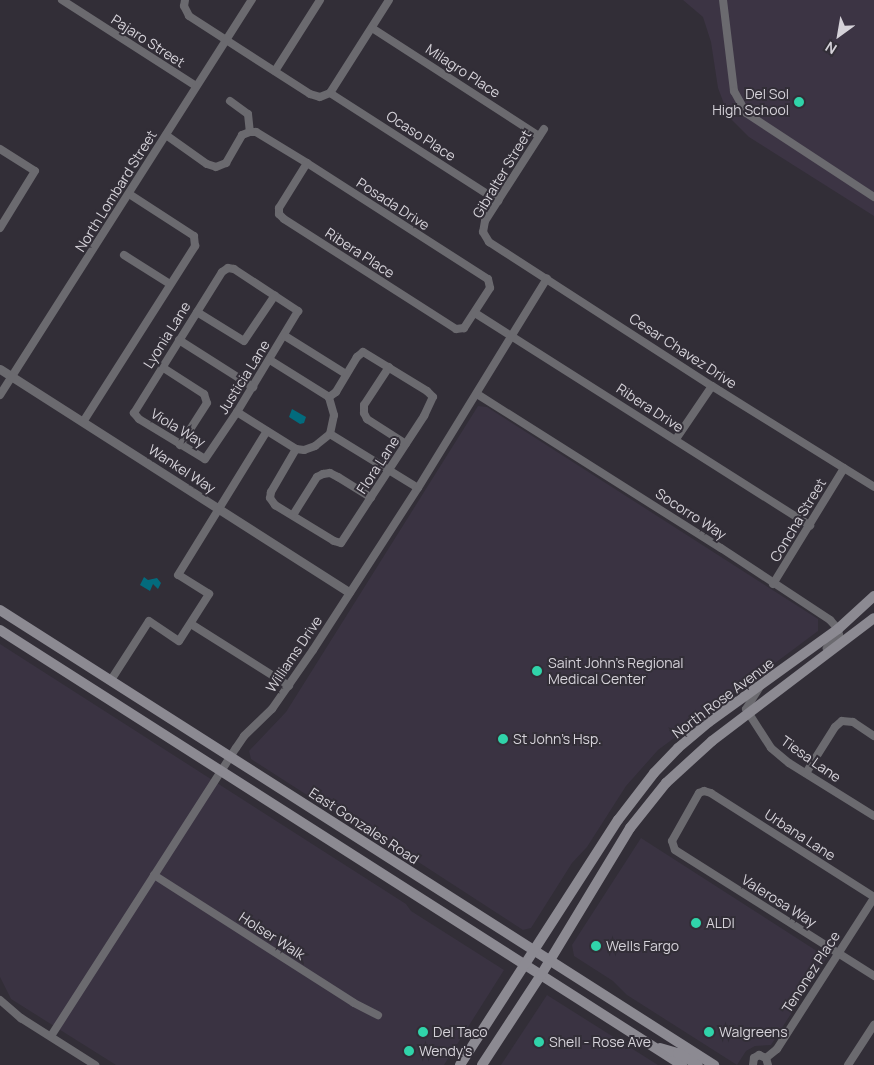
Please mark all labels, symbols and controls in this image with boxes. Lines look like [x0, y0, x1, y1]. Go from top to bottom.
north arrow [814, 10, 864, 60]
street label: Pajaro Street [108, 11, 188, 71]
text: N [821, 37, 840, 59]
street label: Milagro Place [423, 41, 503, 101]
place label: Del Sol High School [712, 86, 789, 118]
marker: Del Sol High School [793, 96, 805, 108]
street label: Ocaso Place [383, 107, 459, 165]
street label: North Lombard Street [72, 127, 160, 255]
street label: Gibralter Street [469, 127, 535, 221]
street label: Posada Drive [353, 174, 433, 234]
street label: Ribera Place [322, 224, 398, 282]
street label: Lyonia Lane [140, 299, 194, 371]
street label: Cesar Chavez Drive [626, 310, 740, 392]
street label: Justicia Lane [215, 337, 273, 417]
street label: Ribera Drive [613, 380, 687, 436]
street label: Viola Way [148, 405, 208, 451]
street label: Flora Lane [353, 433, 403, 497]
street label: Wankel Way [145, 441, 219, 497]
street label: Concha Street [767, 475, 829, 565]
street label: Socorro Way [652, 485, 730, 543]
street label: Williams Drive [262, 613, 326, 695]
street label: North Rose Avenue [669, 654, 777, 742]
place label: Saint John's Regional Medical Center [548, 655, 683, 688]
marker: Saint John's Regional Medical Center [530, 664, 544, 678]
place label: St John's Hsp. [513, 731, 601, 747]
street label: Tiesa Lane [778, 732, 844, 786]
marker: St John's Hsp. [497, 733, 509, 745]
street label: East Gonzales Road [306, 784, 422, 868]
street label: Urbana Lane [761, 806, 839, 864]
street label: Valerosa Way [738, 871, 820, 931]
street label: Holser Walk [236, 909, 308, 963]
place label: ALDI [706, 915, 735, 931]
marker: ALDI [690, 917, 702, 929]
street label: Tenonez Place [778, 928, 844, 1016]
place label: Wells Fargo [606, 938, 679, 954]
marker: Wells Fargo [590, 940, 602, 952]
place label: Del Taco [433, 1024, 488, 1040]
place label: Walgreens [719, 1024, 788, 1040]
marker: Del Taco [417, 1026, 429, 1038]
marker: Walgreens [703, 1026, 715, 1038]
place label: Shell - Rose Ave [549, 1034, 651, 1050]
marker: Shell - Rose Ave [533, 1036, 545, 1048]
place label: Wendy's [419, 1043, 472, 1059]
marker: Wendy's [403, 1045, 415, 1057]

